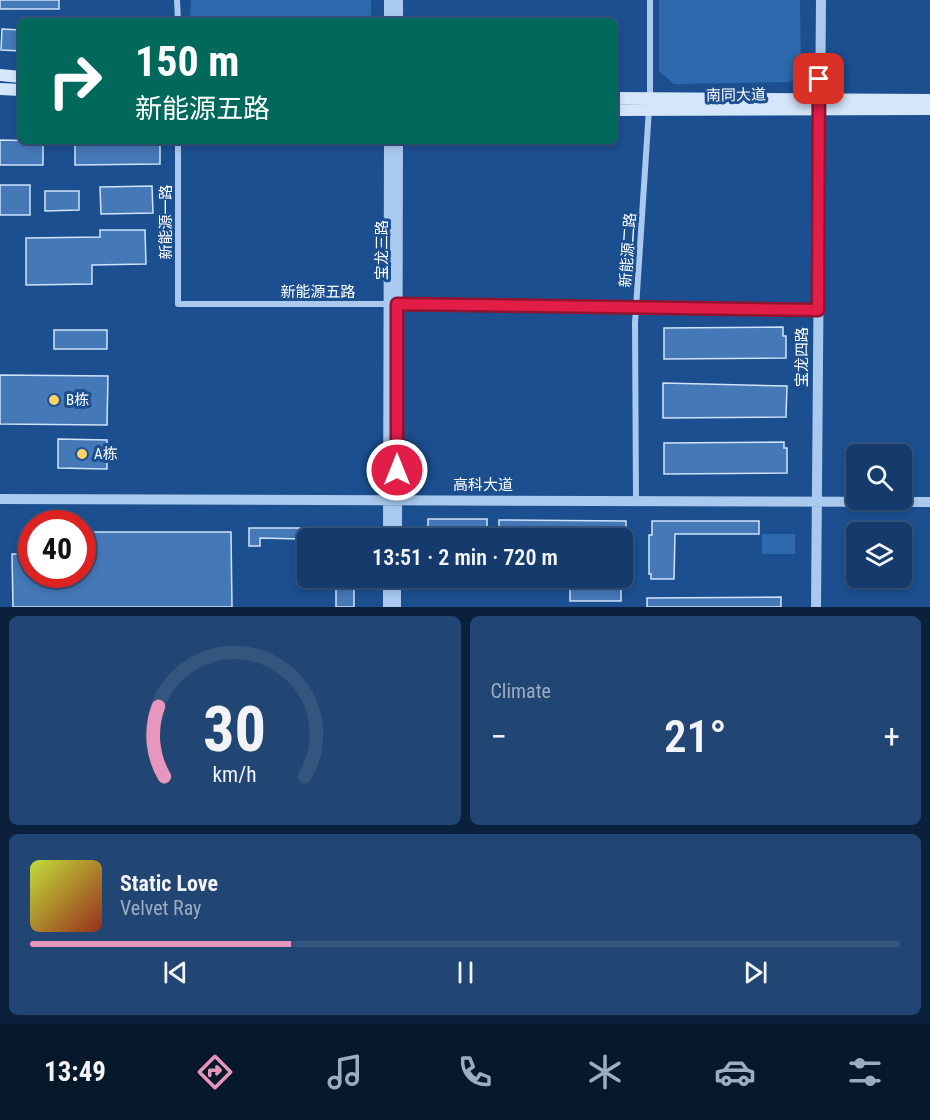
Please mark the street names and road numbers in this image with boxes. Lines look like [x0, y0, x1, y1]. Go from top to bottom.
street label: 南同大道 [706, 85, 766, 105]
street label: 新能源一路 [157, 184, 175, 260]
street label: 新能源二路 [616, 212, 640, 288]
street label: 宝龙三路 [373, 220, 391, 280]
street label: 新能源五路 [280, 283, 356, 301]
street label: 宝龙四路 [793, 327, 811, 387]
street label: 高科大道 [453, 476, 513, 494]

